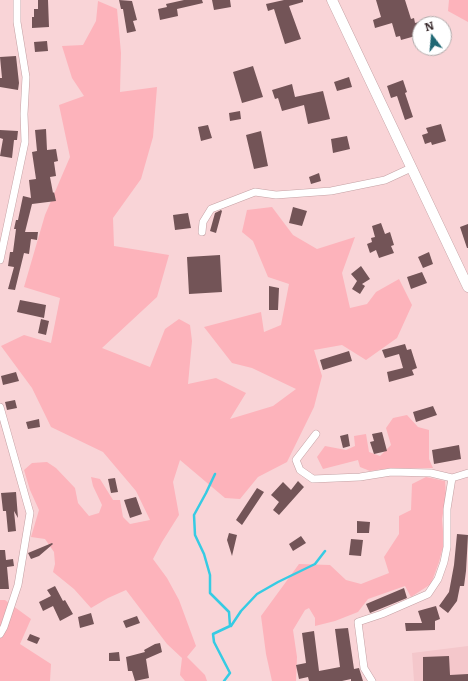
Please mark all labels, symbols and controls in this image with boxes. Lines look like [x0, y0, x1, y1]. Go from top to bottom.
north arrow [412, 16, 452, 56]
text: N [422, 16, 436, 34]

